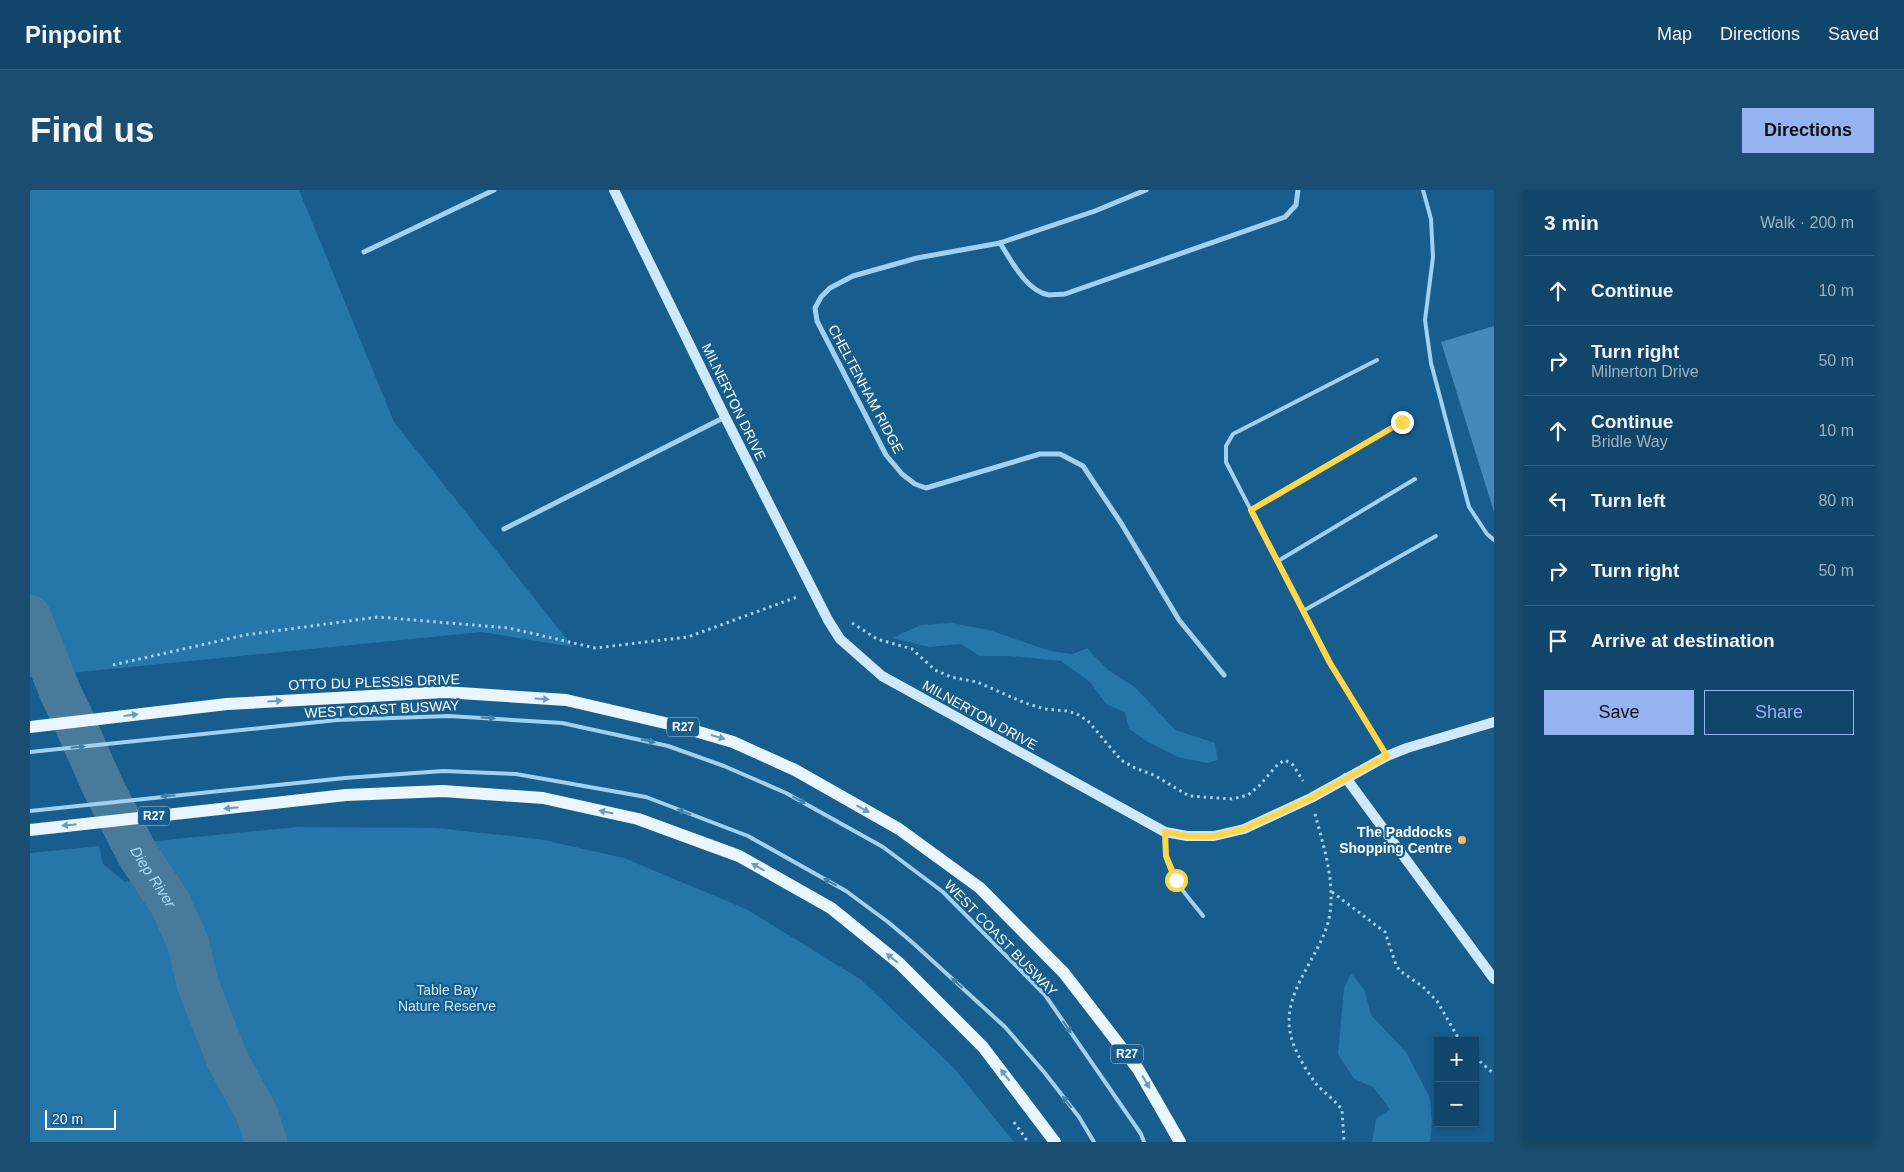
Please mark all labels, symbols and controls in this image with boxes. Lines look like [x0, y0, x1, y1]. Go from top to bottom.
text: Pinpoint [25, 21, 121, 48]
text: Map [1657, 24, 1692, 44]
text: Directions [1720, 24, 1800, 44]
text: Saved [1828, 24, 1879, 44]
button: Directions [1742, 108, 1874, 153]
text: Find us [30, 110, 154, 149]
text: 3 min [1544, 211, 1599, 234]
text: Walk · 200 m [1760, 214, 1854, 231]
icon: ahead [1544, 277, 1572, 305]
text: Continue [1591, 280, 1673, 301]
text: 10 m [1818, 282, 1854, 299]
street label: CHELTENHAM RIDGE [825, 322, 907, 456]
street label: MILNERTON DRIVE [699, 341, 769, 463]
text: Turn right [1591, 341, 1679, 362]
icon: right [1544, 347, 1572, 375]
text: 50 m [1818, 352, 1854, 369]
text: Milnerton Drive [1591, 363, 1699, 380]
route end [1391, 411, 1414, 434]
text: Continue [1591, 411, 1673, 432]
icon: ahead [1544, 417, 1572, 445]
text: 10 m [1818, 422, 1854, 439]
text: Bridle Way [1591, 433, 1668, 450]
icon: left [1544, 487, 1572, 515]
text: Turn left [1591, 490, 1666, 511]
text: 80 m [1818, 492, 1854, 509]
icon: right [1544, 557, 1572, 585]
text: Turn right [1591, 560, 1679, 581]
text: 50 m [1818, 562, 1854, 579]
icon: arrive [1544, 627, 1572, 655]
text: Arrive at destination [1591, 630, 1775, 651]
street label: OTTO DU PLESSIS DRIVE [288, 671, 460, 693]
street label: MILNERTON DRIVE [920, 677, 1040, 753]
button: Save [1544, 690, 1694, 735]
button: Share [1704, 690, 1854, 735]
one-way arrow [535, 695, 551, 703]
one-way arrow [267, 696, 283, 704]
street label: WEST COAST BUSWAY [304, 697, 461, 721]
one-way arrow [123, 711, 139, 719]
one-way arrow [480, 715, 496, 723]
road number: R27 [667, 718, 699, 736]
one-way arrow [710, 734, 725, 742]
one-way arrow [641, 738, 657, 746]
one-way arrow [71, 743, 87, 751]
one-way arrow [160, 792, 176, 800]
one-way arrow [792, 796, 806, 805]
one-way arrow [222, 804, 238, 812]
one-way arrow [857, 804, 870, 813]
road number: R27 [138, 806, 170, 826]
one-way arrow [598, 807, 614, 815]
one-way arrow [676, 808, 691, 816]
one-way arrow [61, 821, 77, 829]
place label: The Paddocks Shopping Centre [1339, 824, 1452, 856]
marker: The Paddocks Shopping Centre [1456, 834, 1468, 846]
water label: Diep River [127, 843, 180, 911]
one-way arrow [752, 862, 765, 871]
route start [1165, 869, 1188, 892]
one-way arrow [823, 877, 837, 886]
street label: WEST COAST BUSWAY [941, 877, 1061, 1000]
one-way arrow [886, 952, 899, 963]
one-way arrow [951, 977, 963, 989]
park label: Table Bay Nature Reserve [398, 982, 496, 1014]
one-way arrow [1062, 1020, 1072, 1034]
map controls [1434, 1037, 1479, 1127]
button: + [1434, 1037, 1479, 1082]
road number: R27 [1111, 1044, 1143, 1064]
one-way arrow [999, 1069, 1010, 1082]
one-way arrow [1141, 1076, 1150, 1089]
button: − [1434, 1082, 1479, 1127]
one-way arrow [1062, 1095, 1072, 1108]
scale bar [45, 1107, 116, 1130]
text: 20 m [52, 1111, 83, 1127]

